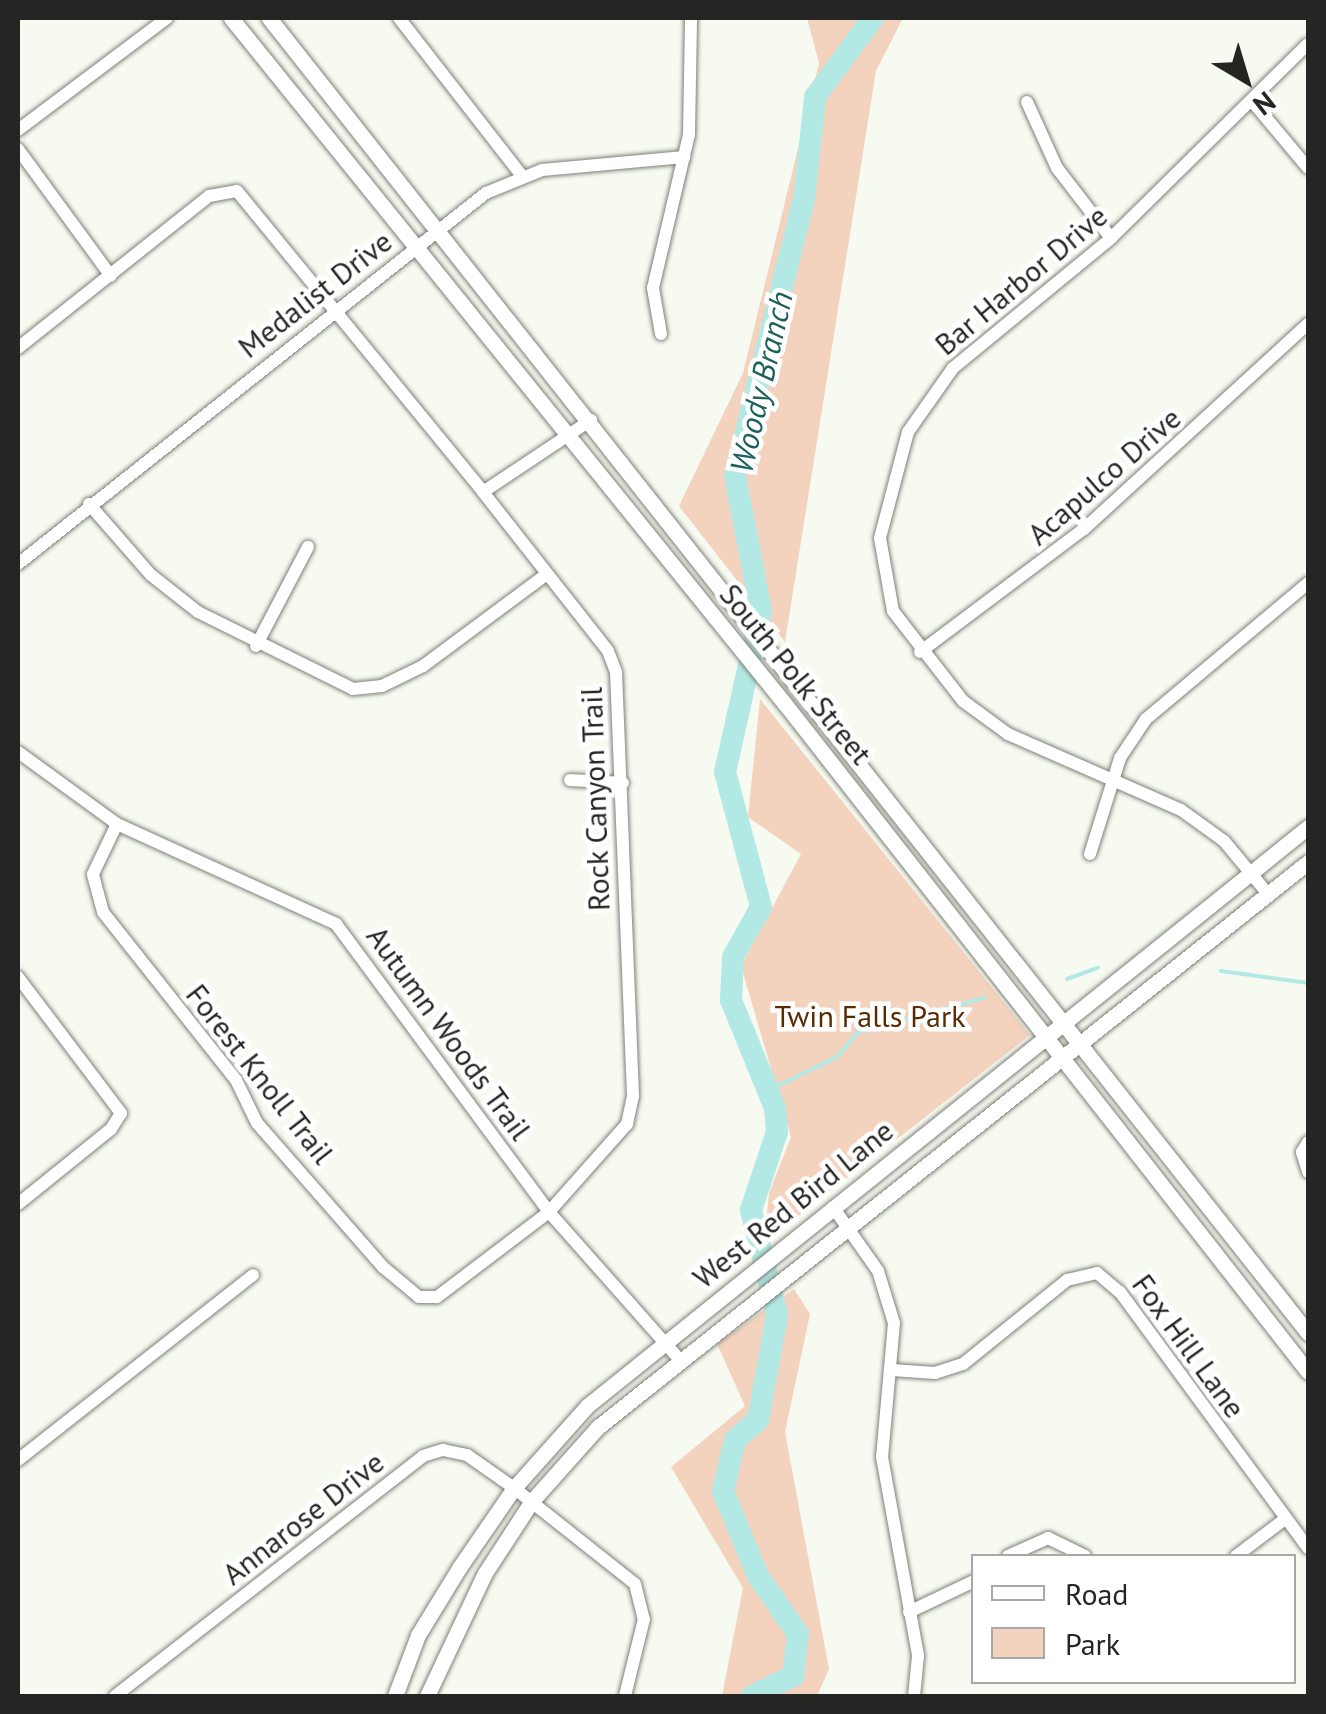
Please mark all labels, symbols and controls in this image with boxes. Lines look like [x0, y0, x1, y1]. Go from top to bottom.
north arrow [1196, 30, 1296, 130]
text: N [1246, 84, 1283, 124]
street label: Bar Harbor Drive [928, 198, 1114, 362]
street label: Medalist Drive [231, 223, 399, 365]
water label: Woody Branch [721, 287, 801, 477]
street label: Acapulco Drive [1020, 400, 1188, 552]
street label: South Polk Street [712, 576, 880, 772]
street label: Rock Canyon Trail [573, 686, 617, 912]
street label: Autumn Woods Trail [359, 919, 539, 1147]
street label: Forest Knoll Trail [178, 977, 342, 1171]
park label: Twin Falls Park [774, 998, 966, 1034]
street label: West Red Bird Lane [686, 1112, 900, 1296]
street label: Fox Hill Lane [1125, 1267, 1253, 1425]
street label: Annarose Drive [215, 1444, 391, 1592]
legend [971, 1554, 1296, 1684]
text: Road [1065, 1574, 1129, 1613]
text: Park [1065, 1624, 1120, 1663]

